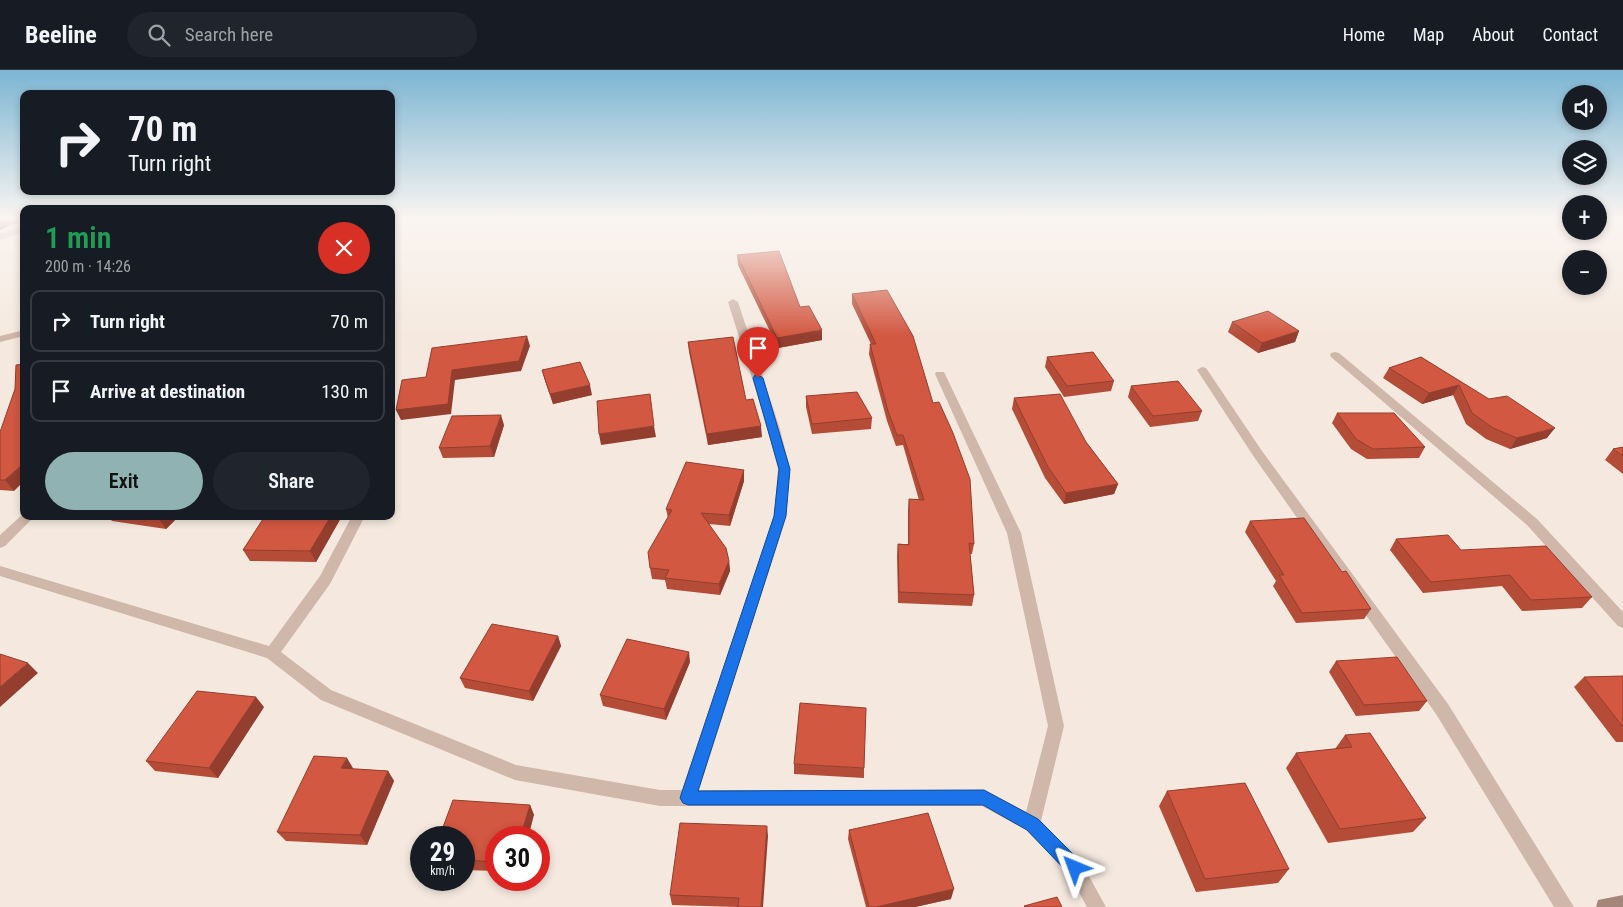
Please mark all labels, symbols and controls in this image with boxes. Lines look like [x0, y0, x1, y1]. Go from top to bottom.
search box [127, 12, 477, 57]
text: Beeline [25, 21, 97, 49]
icon: search [145, 21, 173, 49]
text: Search here [185, 23, 273, 46]
text: Home [1343, 24, 1385, 45]
text: Map [1413, 24, 1444, 45]
text: About [1472, 24, 1514, 45]
text: Contact [1542, 24, 1598, 45]
map controls [1562, 85, 1607, 295]
button: sound [1562, 85, 1607, 130]
text: 70 m [128, 109, 197, 150]
icon: right [45, 110, 110, 175]
button: layers [1562, 140, 1607, 185]
text: Turn right [128, 151, 211, 176]
button: + [1562, 195, 1607, 240]
text: 1 min [45, 220, 111, 255]
button: close [318, 222, 370, 274]
button: − [1562, 250, 1607, 295]
text: 200 m · 14:26 [45, 257, 131, 276]
icon: right [47, 307, 75, 335]
text: Turn right [90, 310, 165, 333]
text: 70 m [331, 310, 368, 333]
pin [737, 327, 779, 378]
icon: arrive [744, 334, 772, 362]
icon: arrive [47, 377, 75, 405]
text: Arrive at destination [90, 380, 245, 403]
text: 130 m [321, 380, 368, 403]
button: Exit [45, 452, 203, 510]
button: Share [213, 452, 370, 510]
speed limit sign: 30 [485, 826, 550, 891]
text: 29 [430, 838, 455, 867]
position arrow [1048, 841, 1100, 893]
text: km/h [430, 864, 455, 878]

